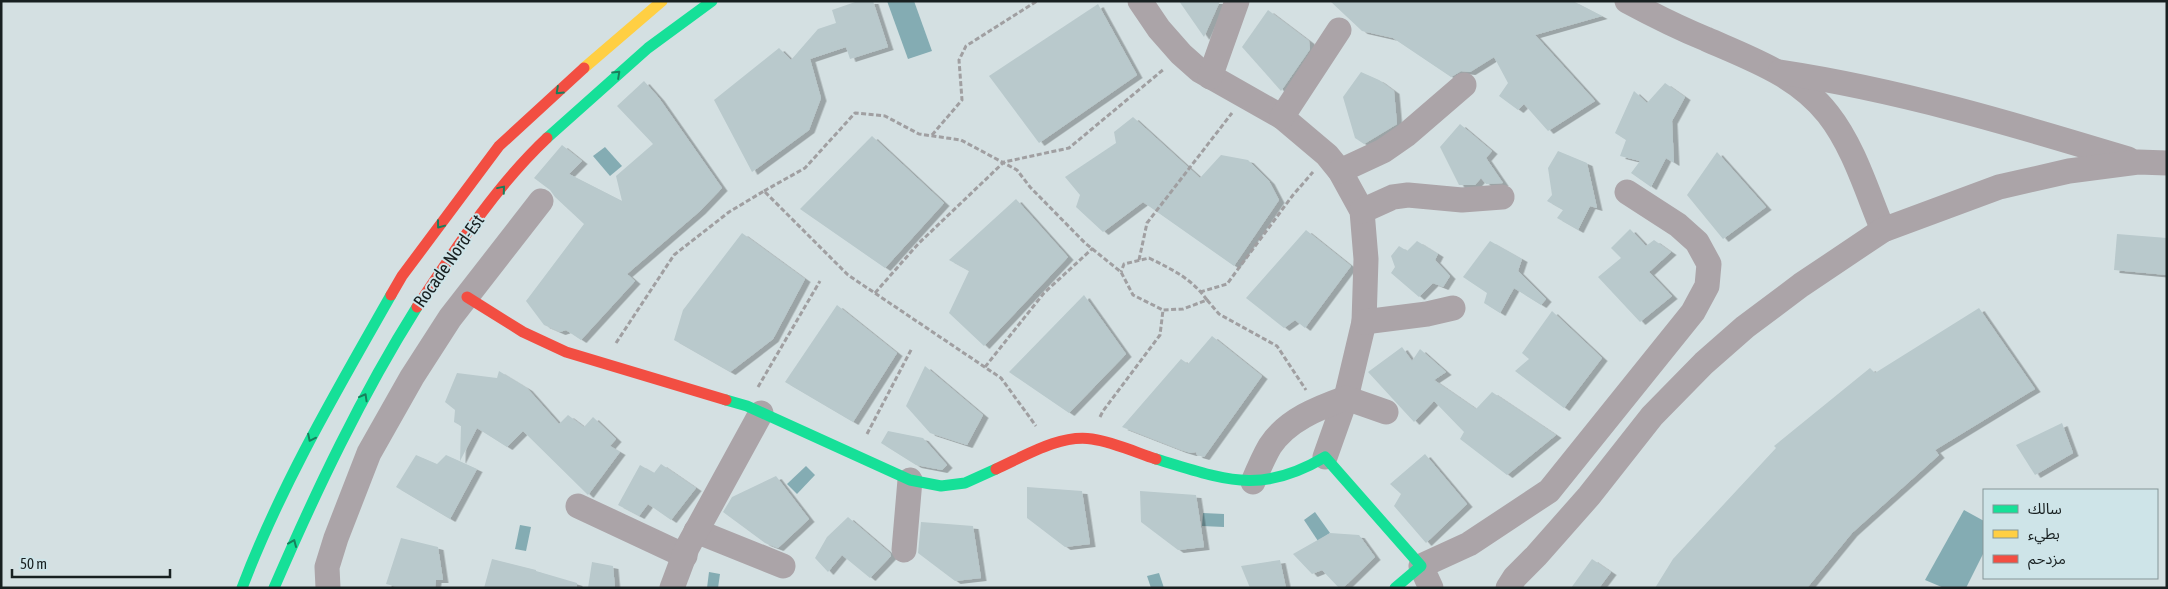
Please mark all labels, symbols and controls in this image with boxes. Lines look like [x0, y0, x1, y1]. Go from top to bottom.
one-way arrow [611, 71, 620, 80]
one-way arrow [555, 85, 564, 94]
one-way arrow [496, 185, 505, 194]
street label: Rocade Nord-Est [409, 210, 488, 311]
one-way arrow [437, 219, 446, 229]
one-way arrow [358, 393, 368, 402]
one-way arrow [307, 433, 317, 442]
legend [1983, 489, 2158, 579]
text: سالك [2028, 500, 2062, 517]
text: بطيء [2028, 525, 2060, 545]
one-way arrow [287, 539, 298, 548]
scale bar [12, 546, 170, 578]
text: مزدحم [2028, 550, 2066, 570]
text: 50 m [20, 555, 47, 572]

